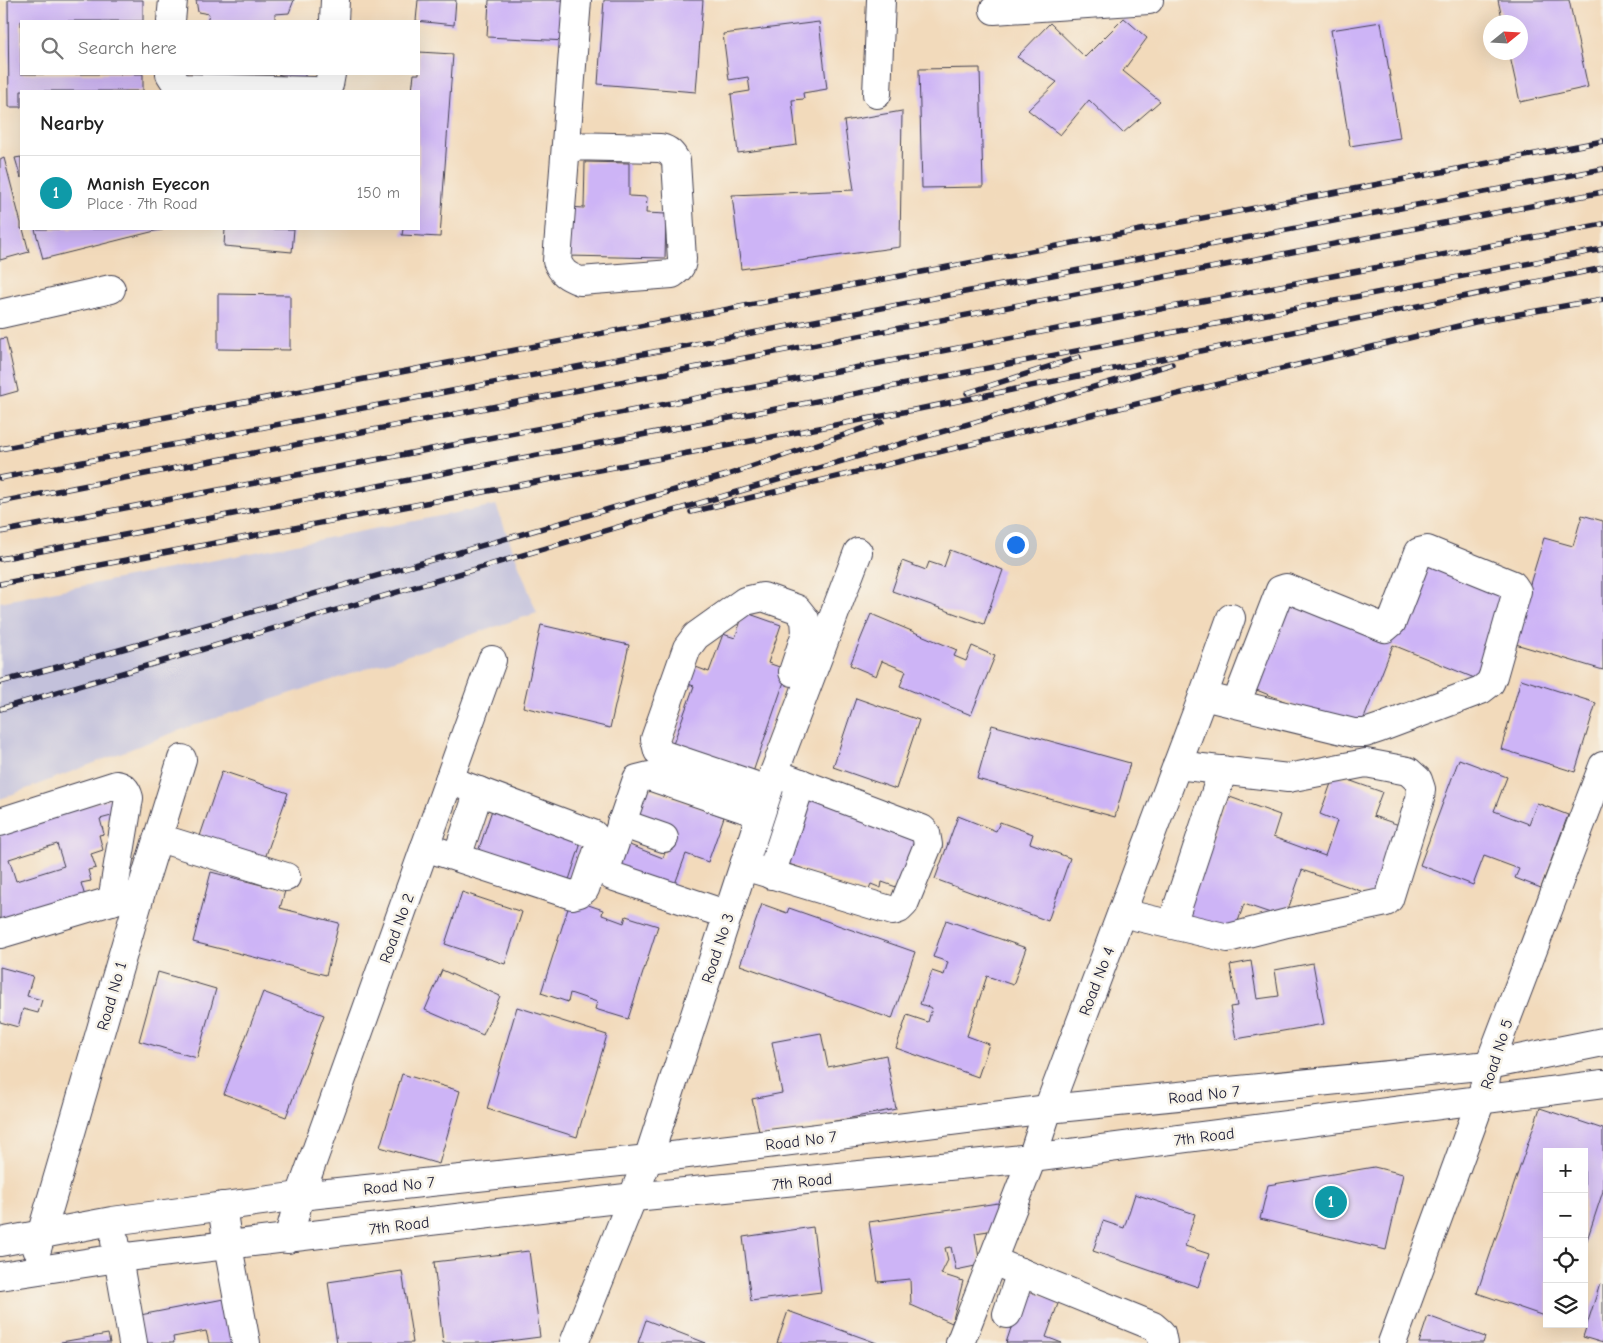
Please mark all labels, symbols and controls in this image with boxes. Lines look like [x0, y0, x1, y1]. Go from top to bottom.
north arrow [1483, 15, 1528, 60]
search box [20, 20, 420, 75]
icon: search [38, 34, 66, 62]
text: Search here [78, 37, 177, 59]
text: Nearby [40, 111, 104, 135]
text: Manish Eyecon [87, 173, 210, 195]
text: 1 [53, 184, 59, 202]
text: 150 m [357, 184, 400, 202]
text: Place · 7th Road [87, 195, 198, 213]
your location [1003, 532, 1029, 558]
street label: Road No 2 [376, 891, 418, 966]
street label: Road No 3 [698, 911, 738, 985]
street label: Road No 4 [1076, 945, 1118, 1018]
street label: Road No 1 [94, 960, 130, 1033]
street label: Road No 5 [1477, 1017, 1517, 1092]
street label: Road No 7 [1167, 1082, 1241, 1108]
street label: 7th Road [1173, 1124, 1235, 1150]
street label: Road No 7 [764, 1128, 838, 1154]
map controls [1543, 1148, 1588, 1328]
button: + [1543, 1148, 1588, 1193]
street label: 7th Road [771, 1170, 833, 1194]
street label: Road No 7 [362, 1173, 436, 1199]
pin: 1 [1315, 1183, 1347, 1221]
button: − [1543, 1193, 1588, 1238]
street label: 7th Road [368, 1213, 430, 1239]
button: locate [1543, 1238, 1588, 1283]
button: layers [1543, 1283, 1588, 1328]

